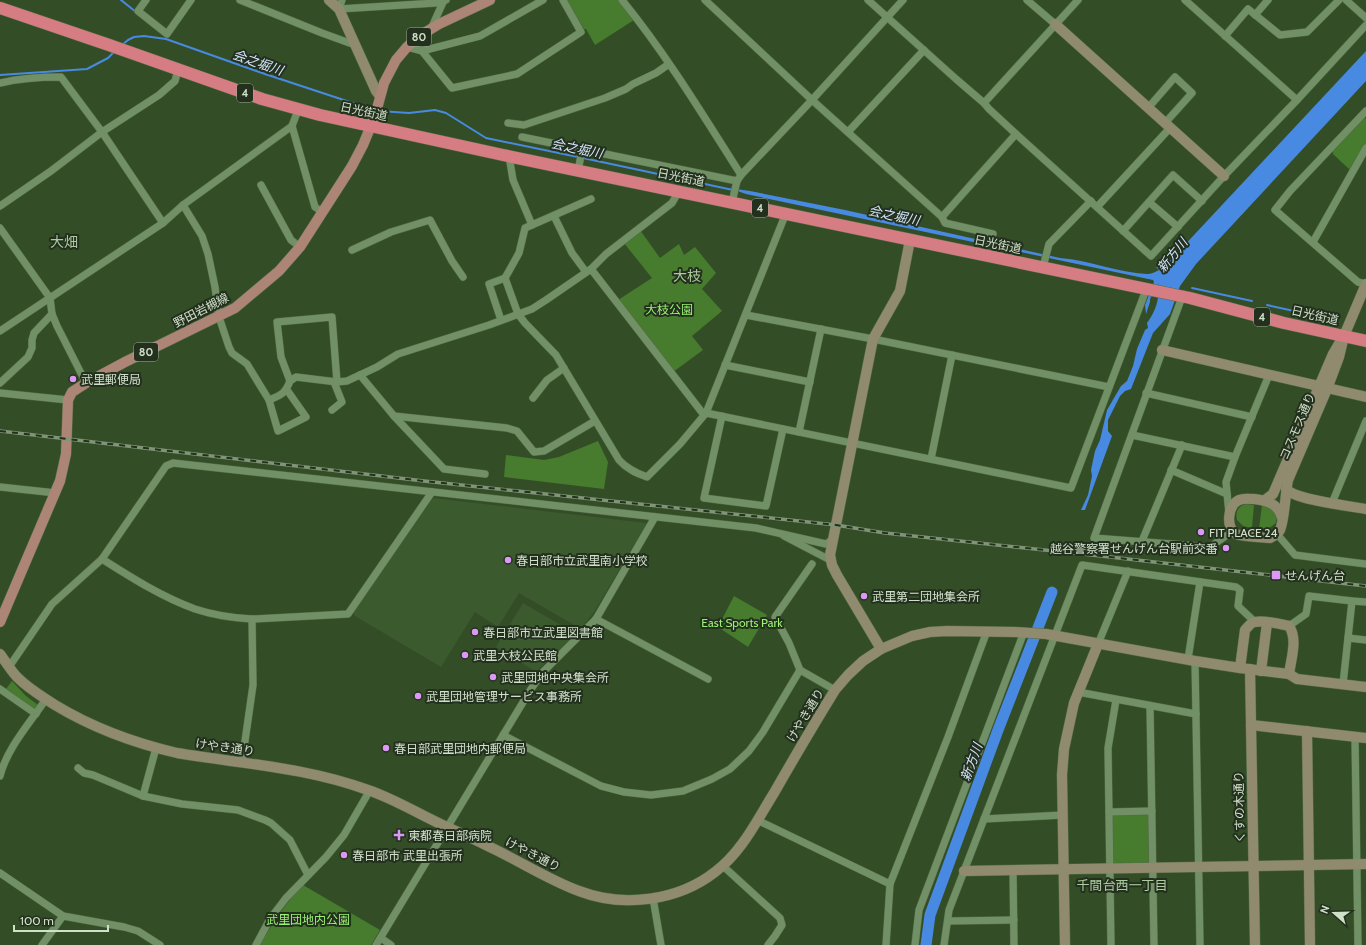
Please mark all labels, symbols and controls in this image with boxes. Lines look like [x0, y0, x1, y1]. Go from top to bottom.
road number: 80 [407, 28, 431, 46]
water label: 会之堀川 [231, 46, 287, 79]
road number: 4 [237, 84, 253, 102]
street label: 日光街道 [339, 99, 389, 123]
water label: 会之堀川 [550, 135, 606, 162]
street label: 日光街道 [656, 165, 706, 189]
road number: 4 [752, 199, 768, 217]
water label: 会之堀川 [867, 202, 923, 229]
street label: 日光街道 [973, 232, 1023, 256]
district label: 大畑 [50, 233, 78, 251]
water label: 新方川 [1154, 233, 1192, 275]
district label: 大枝 [673, 267, 701, 285]
street label: 野田岩槻線 [171, 290, 231, 330]
park label: 大枝公園 [645, 302, 693, 317]
street label: 日光街道 [1290, 302, 1340, 328]
road number: 4 [1254, 308, 1270, 326]
road number: 80 [134, 343, 158, 361]
place label: 武里郵便局 [81, 372, 141, 387]
marker: 武里郵便局 [68, 374, 78, 384]
street label: コスモス通り [1276, 390, 1318, 462]
place label: FIT PLACE 24 [1209, 525, 1278, 540]
marker: FIT PLACE 24 [1196, 527, 1206, 537]
place label: 越谷警察署せんげん台駅前交番 [1050, 541, 1218, 556]
marker: 越谷警察署せんげん台駅前交番 [1221, 543, 1231, 553]
place label: 春日部市立武里南小学校 [516, 553, 648, 568]
marker: 春日部市立武里南小学校 [503, 555, 513, 565]
place label: せんげん台 [1285, 568, 1345, 583]
marker: せんげん台 [1270, 569, 1282, 581]
place label: 武里第二団地集会所 [872, 589, 980, 604]
marker: 武里第二団地集会所 [859, 591, 869, 601]
park label: East Sports Park [701, 615, 783, 630]
place label: 春日部市立武里図書館 [483, 625, 603, 640]
marker: 春日部市立武里図書館 [470, 627, 480, 637]
place label: 武里大枝公民館 [473, 648, 557, 663]
marker: 武里大枝公民館 [460, 650, 470, 660]
place label: 武里団地中央集会所 [501, 670, 609, 685]
marker: 武里団地中央集会所 [488, 672, 498, 682]
street label: けやき通り [783, 685, 827, 745]
place label: 武里団地管理サービス事務所 [426, 689, 582, 704]
marker: 武里団地管理サービス事務所 [413, 691, 423, 701]
street label: けやき通り [194, 735, 256, 759]
water label: 新方川 [957, 739, 986, 783]
place label: 春日部武里団地内郵便局 [394, 741, 526, 756]
marker: 春日部武里団地内郵便局 [381, 743, 391, 753]
street label: くすの木通り [1231, 771, 1247, 843]
place label: 東都春日部病院 [408, 828, 492, 843]
marker: 東都春日部病院 [393, 829, 405, 841]
street label: けやき通り [503, 834, 563, 874]
place label: 春日部市 武里出張所 [352, 848, 463, 863]
marker: 春日部市 武里出張所 [339, 850, 349, 860]
district label: 千間台西一丁目 [1076, 877, 1168, 893]
north arrow [1314, 893, 1354, 933]
text: N [1317, 904, 1333, 916]
scale bar [14, 907, 108, 933]
park label: 武里団地内公園 [266, 912, 350, 927]
text: 100 m [20, 913, 54, 928]

